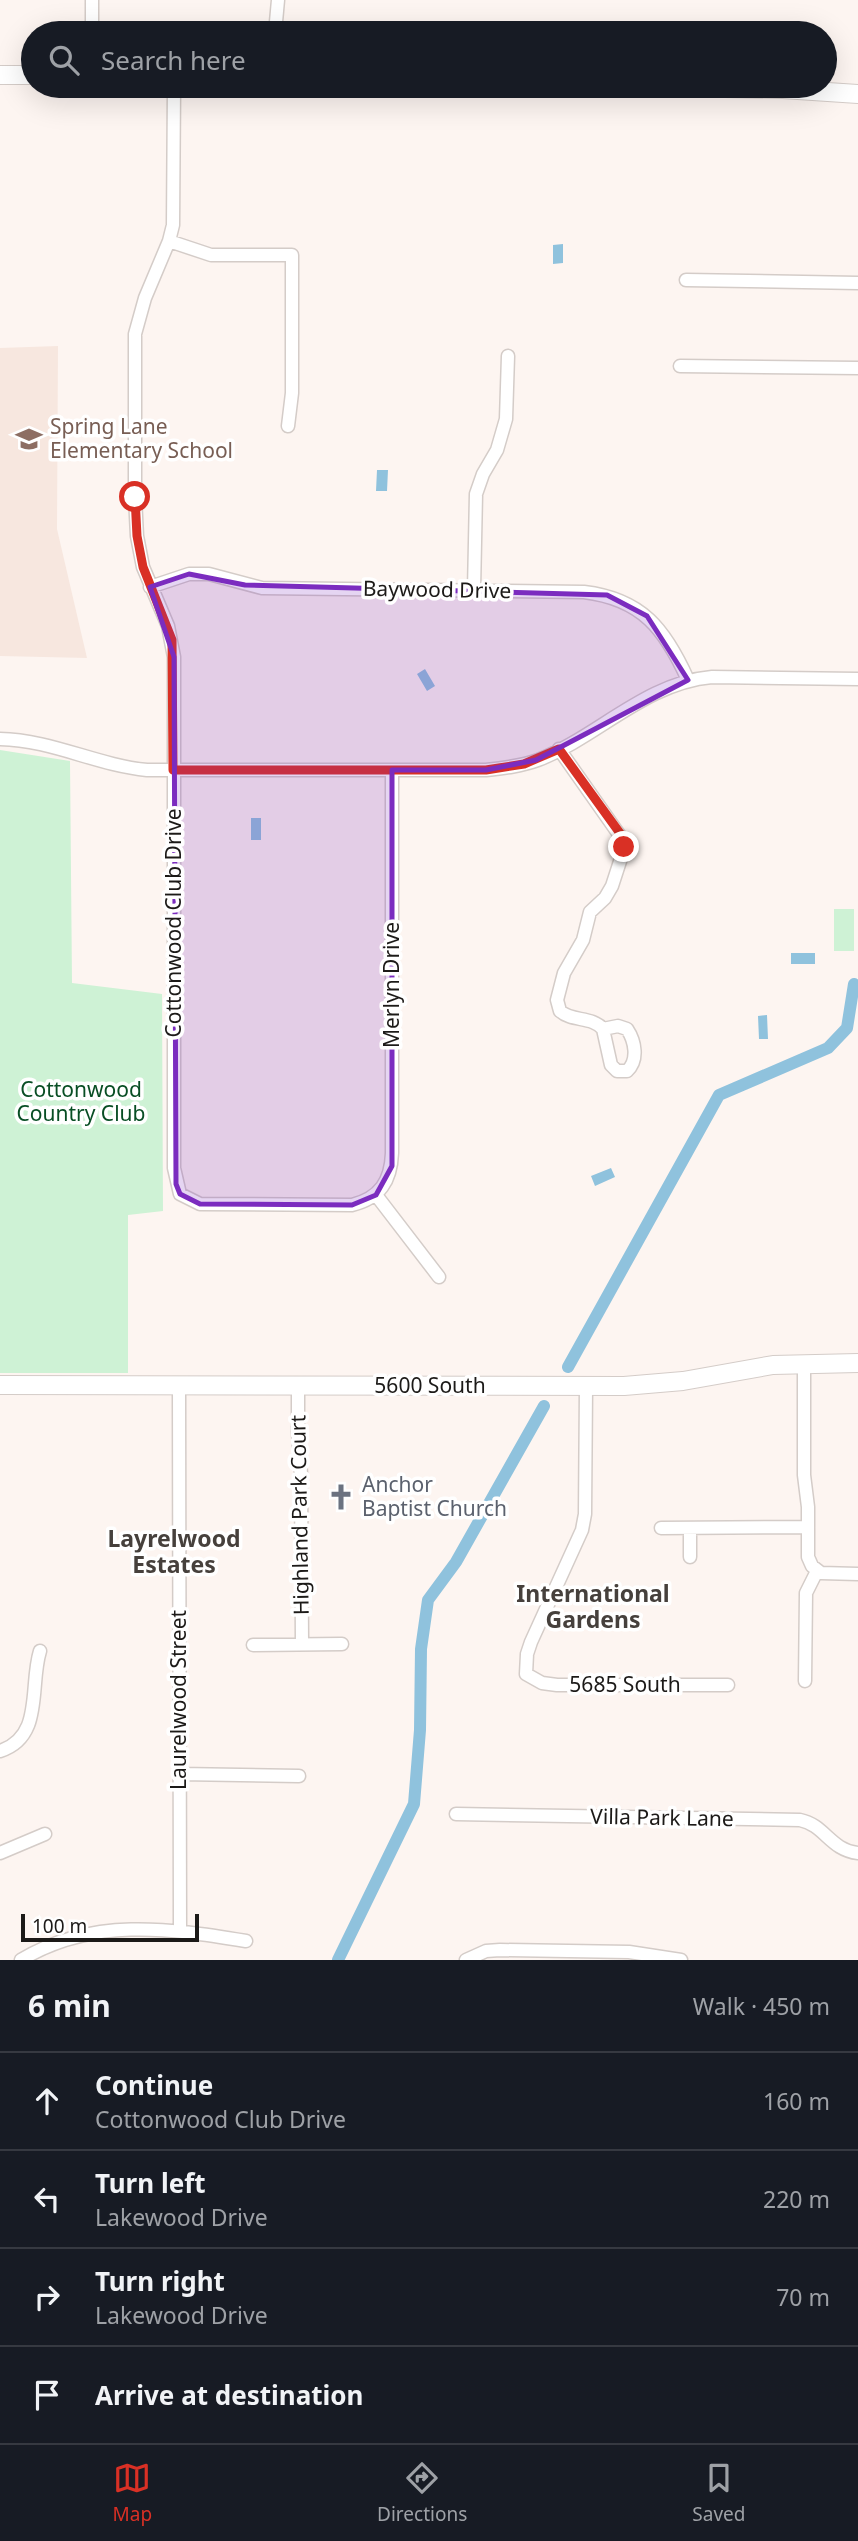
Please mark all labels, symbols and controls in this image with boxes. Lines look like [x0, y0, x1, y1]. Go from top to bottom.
search box [21, 21, 837, 98]
icon: search [45, 41, 83, 79]
text: Search here [101, 42, 246, 78]
place label: Spring Lane Elementary School [50, 412, 233, 464]
school or university icon: Spring Lane Elementary School [14, 424, 44, 454]
route start [119, 481, 150, 512]
street label: Baywood Drive [363, 574, 511, 604]
street label: Cottonwood Club Drive [159, 808, 187, 1038]
route end [608, 831, 639, 862]
street label: Merlyn Drive [377, 922, 405, 1048]
park label: Cottonwood Country Club [17, 1075, 145, 1127]
street label: 5600 South [374, 1371, 486, 1399]
street label: Highland Park Court [283, 1414, 315, 1615]
place label: Anchor Baptist Church [362, 1470, 507, 1522]
church icon: Anchor Baptist Church [326, 1482, 356, 1512]
district label: Layrelwood Estates [107, 1522, 241, 1580]
district label: International Gardens [516, 1577, 670, 1635]
street label: Laurelwood Street [164, 1609, 192, 1790]
street label: 5685 South [569, 1670, 681, 1698]
street label: Villa Park Lane [590, 1802, 734, 1832]
scale bar [21, 1911, 200, 1943]
text: 100 m [32, 1913, 87, 1939]
text: 6 min [28, 1985, 111, 2026]
text: Walk · 450 m [693, 1990, 830, 2022]
text: Continue [95, 2067, 213, 2103]
icon: ahead [28, 2082, 66, 2120]
text: 160 m [763, 2085, 830, 2117]
text: Cottonwood Club Drive [95, 2103, 346, 2135]
text: Turn left [95, 2165, 206, 2201]
icon: left [28, 2180, 66, 2218]
text: 220 m [763, 2183, 830, 2215]
text: Lakewood Drive [95, 2201, 268, 2233]
text: Turn right [95, 2263, 225, 2299]
icon: right [28, 2278, 66, 2316]
text: 70 m [776, 2281, 830, 2313]
text: Lakewood Drive [95, 2299, 268, 2331]
icon: arrive [28, 2376, 66, 2414]
text: Arrive at destination [95, 2377, 364, 2413]
tab: Map [113, 2459, 152, 2527]
tab: Directions [377, 2459, 467, 2527]
tab: Saved [692, 2459, 745, 2527]

